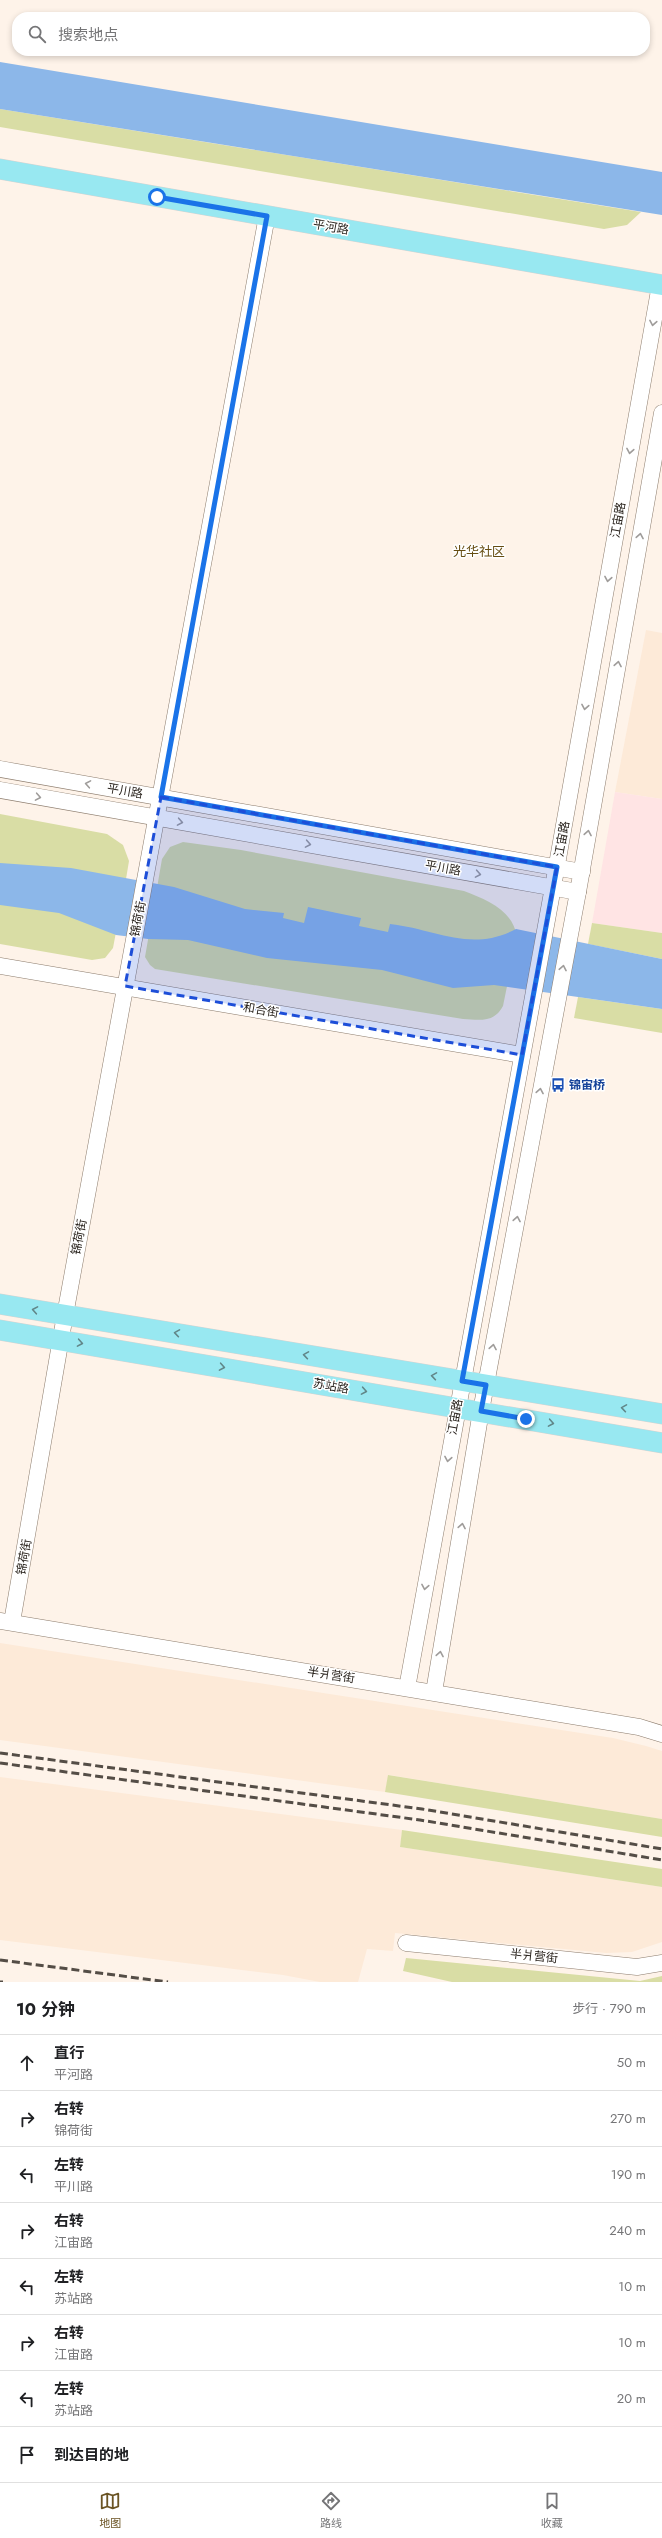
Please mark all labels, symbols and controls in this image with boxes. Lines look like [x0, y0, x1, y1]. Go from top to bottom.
search box [12, 12, 650, 56]
icon: search [26, 23, 48, 45]
text: 搜索地点 [58, 24, 118, 46]
route start [148, 188, 166, 206]
street label: 平河路 [312, 215, 350, 239]
one-way arrow [649, 320, 658, 326]
one-way arrow [627, 448, 635, 454]
street label: 江宙路 [606, 501, 630, 539]
one-way arrow [636, 533, 644, 539]
district label: 光华社区 [453, 542, 505, 561]
one-way arrow [604, 576, 612, 582]
one-way arrow [613, 661, 622, 667]
one-way arrow [581, 704, 590, 710]
street label: 平川路 [106, 779, 144, 803]
one-way arrow [85, 780, 91, 789]
one-way arrow [35, 792, 42, 801]
one-way arrow [177, 817, 183, 825]
street label: 江宙路 [550, 820, 574, 858]
one-way arrow [584, 830, 592, 837]
one-way arrow [305, 840, 311, 848]
street label: 平川路 [424, 856, 462, 880]
one-way arrow [475, 869, 481, 878]
street label: 锦荷街 [126, 900, 150, 938]
one-way arrow [559, 965, 567, 971]
street label: 和合街 [242, 998, 280, 1022]
place label: 锦宙桥 [569, 1076, 605, 1094]
bus stop icon: 锦宙桥 [550, 1077, 566, 1093]
one-way arrow [536, 1088, 544, 1094]
one-way arrow [512, 1216, 520, 1222]
street label: 锦荷街 [67, 1218, 91, 1256]
one-way arrow [32, 1306, 38, 1314]
one-way arrow [174, 1329, 180, 1338]
one-way arrow [77, 1338, 83, 1347]
one-way arrow [488, 1344, 497, 1350]
one-way arrow [303, 1351, 309, 1359]
one-way arrow [219, 1362, 225, 1371]
one-way arrow [431, 1372, 437, 1381]
street label: 苏站路 [312, 1374, 350, 1398]
one-way arrow [361, 1387, 367, 1395]
street label: 江宙路 [443, 1398, 467, 1436]
one-way arrow [620, 1404, 627, 1413]
route end [517, 1410, 535, 1428]
one-way arrow [548, 1419, 554, 1427]
one-way arrow [444, 1456, 453, 1463]
one-way arrow [457, 1522, 466, 1529]
street label: 锦荷街 [12, 1538, 36, 1576]
one-way arrow [421, 1584, 430, 1591]
one-way arrow [435, 1651, 444, 1657]
street label: 半爿营街 [306, 1662, 356, 1688]
street label: 半爿营街 [509, 1945, 559, 1967]
text: 10 分钟 [16, 1997, 75, 2021]
text: 步行 · 790 m [572, 1999, 646, 2018]
text: 直行 [54, 2042, 84, 2064]
icon: ahead [16, 2052, 38, 2074]
text: 50 m [617, 2053, 646, 2072]
text: 平河路 [54, 2065, 93, 2084]
text: 右转 [54, 2098, 84, 2120]
icon: right [16, 2108, 38, 2130]
text: 270 m [610, 2109, 646, 2128]
text: 锦荷街 [54, 2121, 93, 2140]
text: 左转 [54, 2154, 84, 2176]
icon: left [16, 2164, 38, 2186]
text: 190 m [611, 2165, 646, 2184]
text: 平川路 [54, 2177, 93, 2196]
text: 右转 [54, 2210, 84, 2232]
icon: right [16, 2220, 38, 2242]
text: 240 m [609, 2221, 646, 2240]
text: 江宙路 [54, 2233, 93, 2252]
text: 左转 [54, 2266, 84, 2288]
icon: left [16, 2276, 38, 2298]
text: 10 m [618, 2277, 646, 2296]
text: 苏站路 [54, 2289, 93, 2308]
text: 右转 [54, 2322, 84, 2344]
icon: right [16, 2332, 38, 2354]
text: 10 m [618, 2333, 646, 2352]
text: 江宙路 [54, 2345, 93, 2364]
text: 左转 [54, 2378, 84, 2400]
icon: left [16, 2388, 38, 2410]
text: 20 m [617, 2389, 646, 2408]
text: 苏站路 [54, 2401, 93, 2420]
icon: arrive [16, 2444, 38, 2466]
text: 到达目的地 [54, 2444, 129, 2466]
tab: 地图 [99, 2490, 121, 2531]
tab: 路线 [320, 2490, 342, 2531]
tab: 收藏 [541, 2490, 563, 2531]

